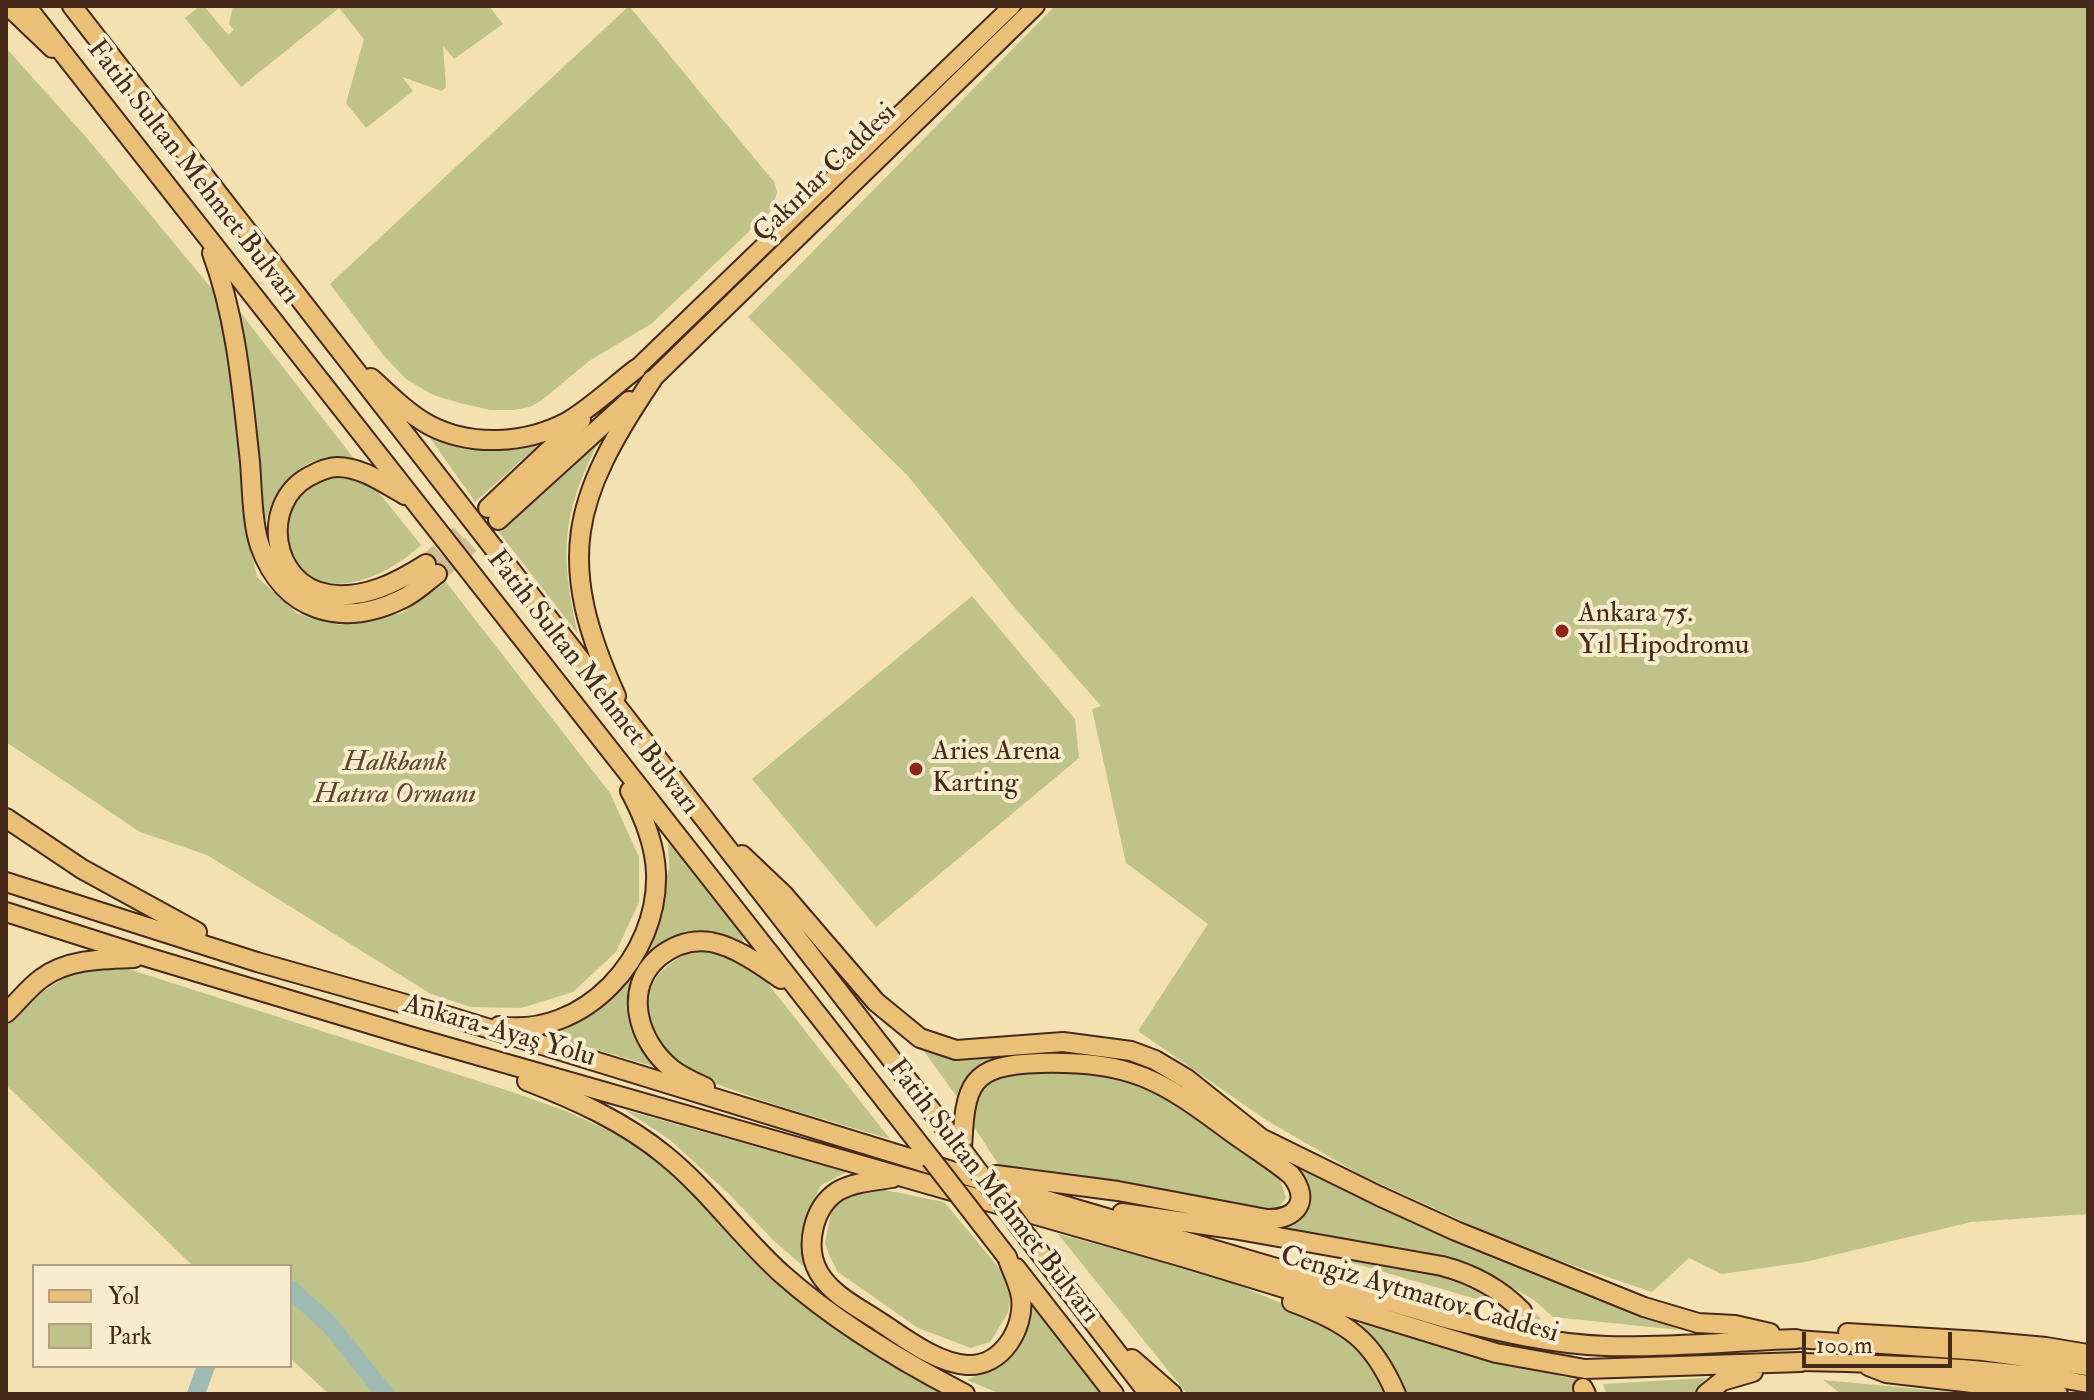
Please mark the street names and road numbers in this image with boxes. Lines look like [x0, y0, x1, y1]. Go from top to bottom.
street label: Fatih Sultan Mehmet Bulvarı [78, 34, 306, 312]
street label: Çakırlar Caddesi [747, 97, 905, 251]
street label: Fatih Sultan Mehmet Bulvarı [478, 544, 706, 822]
street label: Ankara-Ayaş Yolu [399, 988, 599, 1076]
street label: Fatih Sultan Mehmet Bulvarı [878, 1053, 1106, 1331]
street label: Cengiz Aytmatov Caddesi [1276, 1240, 1562, 1352]

